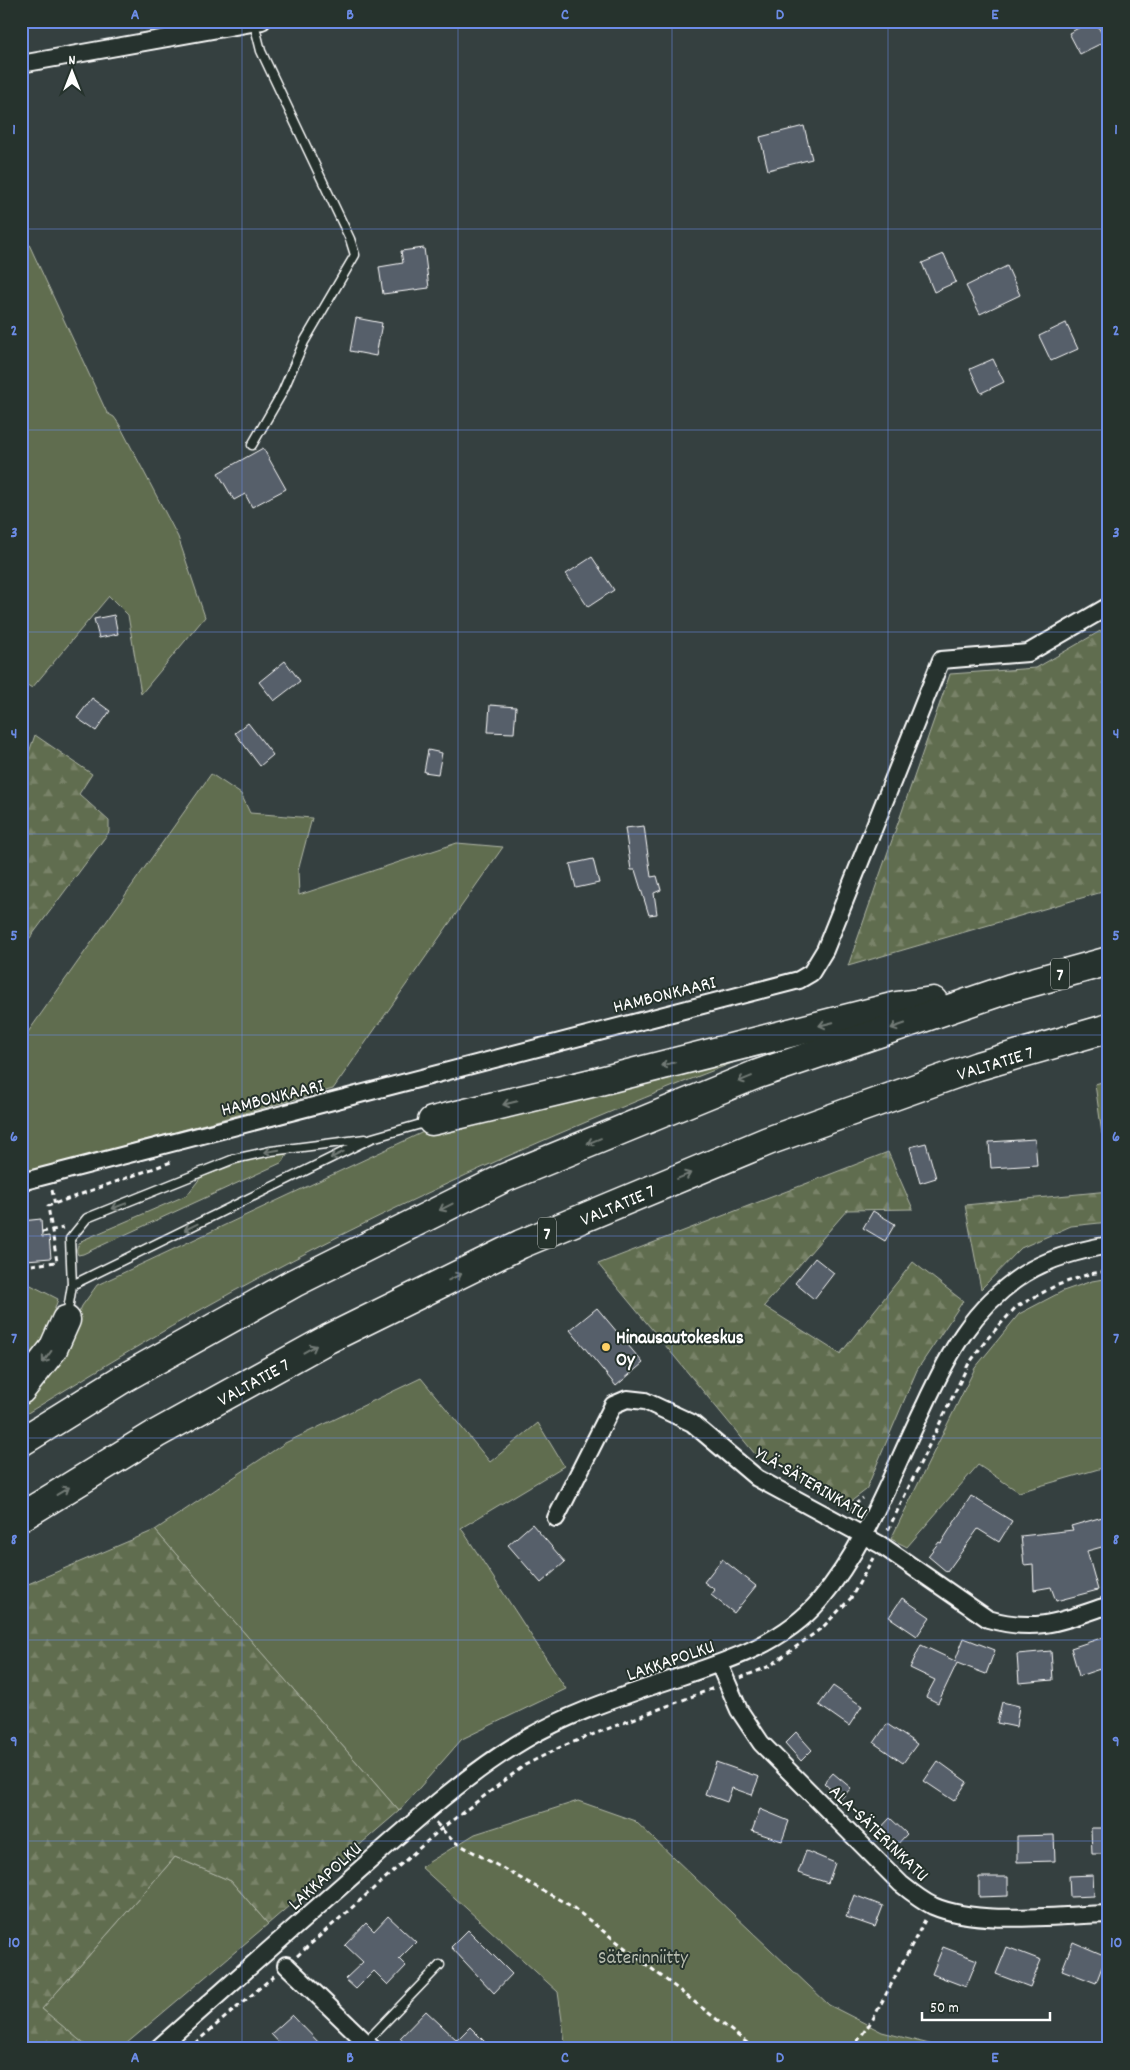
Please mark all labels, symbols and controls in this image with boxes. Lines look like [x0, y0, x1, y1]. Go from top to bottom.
text: A [131, 4, 140, 27]
text: B [346, 4, 354, 27]
text: C [561, 4, 569, 27]
text: D [776, 4, 785, 27]
text: E [991, 4, 999, 27]
north arrow [48, 48, 98, 98]
text: N [69, 51, 76, 71]
text: 1 [12, 119, 16, 142]
text: 1 [1114, 119, 1118, 142]
text: 2 [11, 320, 18, 343]
text: 2 [1113, 320, 1120, 343]
text: 3 [10, 522, 18, 545]
text: 3 [1112, 522, 1120, 545]
text: 4 [11, 723, 17, 746]
text: 4 [1113, 723, 1119, 746]
text: 5 [10, 925, 18, 948]
text: 5 [1112, 925, 1120, 948]
road number: 7 [1051, 959, 1069, 990]
street label: HAMBONKAARI [611, 971, 719, 1022]
one-way arrow [818, 1020, 834, 1029]
one-way arrow [891, 1022, 906, 1031]
street label: VALTATIE 7 [954, 1041, 1038, 1090]
one-way arrow [661, 1060, 677, 1069]
street label: HAMBONKAARI [219, 1074, 327, 1125]
one-way arrow [738, 1075, 753, 1085]
one-way arrow [503, 1099, 519, 1108]
text: 6 [10, 1126, 18, 1149]
text: 6 [1112, 1126, 1120, 1149]
one-way arrow [587, 1137, 602, 1147]
one-way arrow [264, 1147, 280, 1157]
one-way arrow [330, 1151, 345, 1160]
one-way arrow [676, 1171, 691, 1181]
street label: VALTATIE 7 [577, 1179, 660, 1235]
one-way arrow [112, 1202, 127, 1211]
one-way arrow [439, 1203, 454, 1213]
road number: 7 [538, 1218, 556, 1248]
one-way arrow [184, 1223, 199, 1232]
one-way arrow [447, 1271, 462, 1281]
place label: Hinausautokeskus Oy [616, 1326, 744, 1375]
text: 7 [11, 1328, 17, 1351]
text: 7 [1113, 1328, 1119, 1351]
marker: Hinausautokeskus Oy [600, 1341, 612, 1353]
one-way arrow [302, 1344, 316, 1354]
one-way arrow [42, 1350, 53, 1363]
street label: VALTATIE 7 [214, 1353, 296, 1415]
street label: YLÄ-SÄTERINKATU [749, 1442, 872, 1528]
one-way arrow [55, 1486, 69, 1496]
text: 8 [11, 1529, 18, 1552]
text: 8 [1113, 1529, 1120, 1552]
street label: LAKKAPOLKU [624, 1635, 719, 1690]
text: 9 [10, 1731, 18, 1754]
text: 9 [1112, 1731, 1120, 1754]
street label: ALA-SÄTERINKATU [821, 1780, 934, 1889]
street label: LAKKAPOLKU [283, 1837, 369, 1918]
text: 10 [8, 1932, 20, 1955]
text: 10 [1110, 1932, 1122, 1955]
park label: Säterinniitty [598, 1946, 688, 1973]
scale bar [922, 1990, 1050, 2022]
text: 50 m [930, 1998, 959, 2020]
text: A [131, 2047, 140, 2070]
text: B [346, 2047, 354, 2070]
text: C [561, 2047, 569, 2070]
text: D [776, 2047, 785, 2070]
text: E [991, 2047, 999, 2070]

